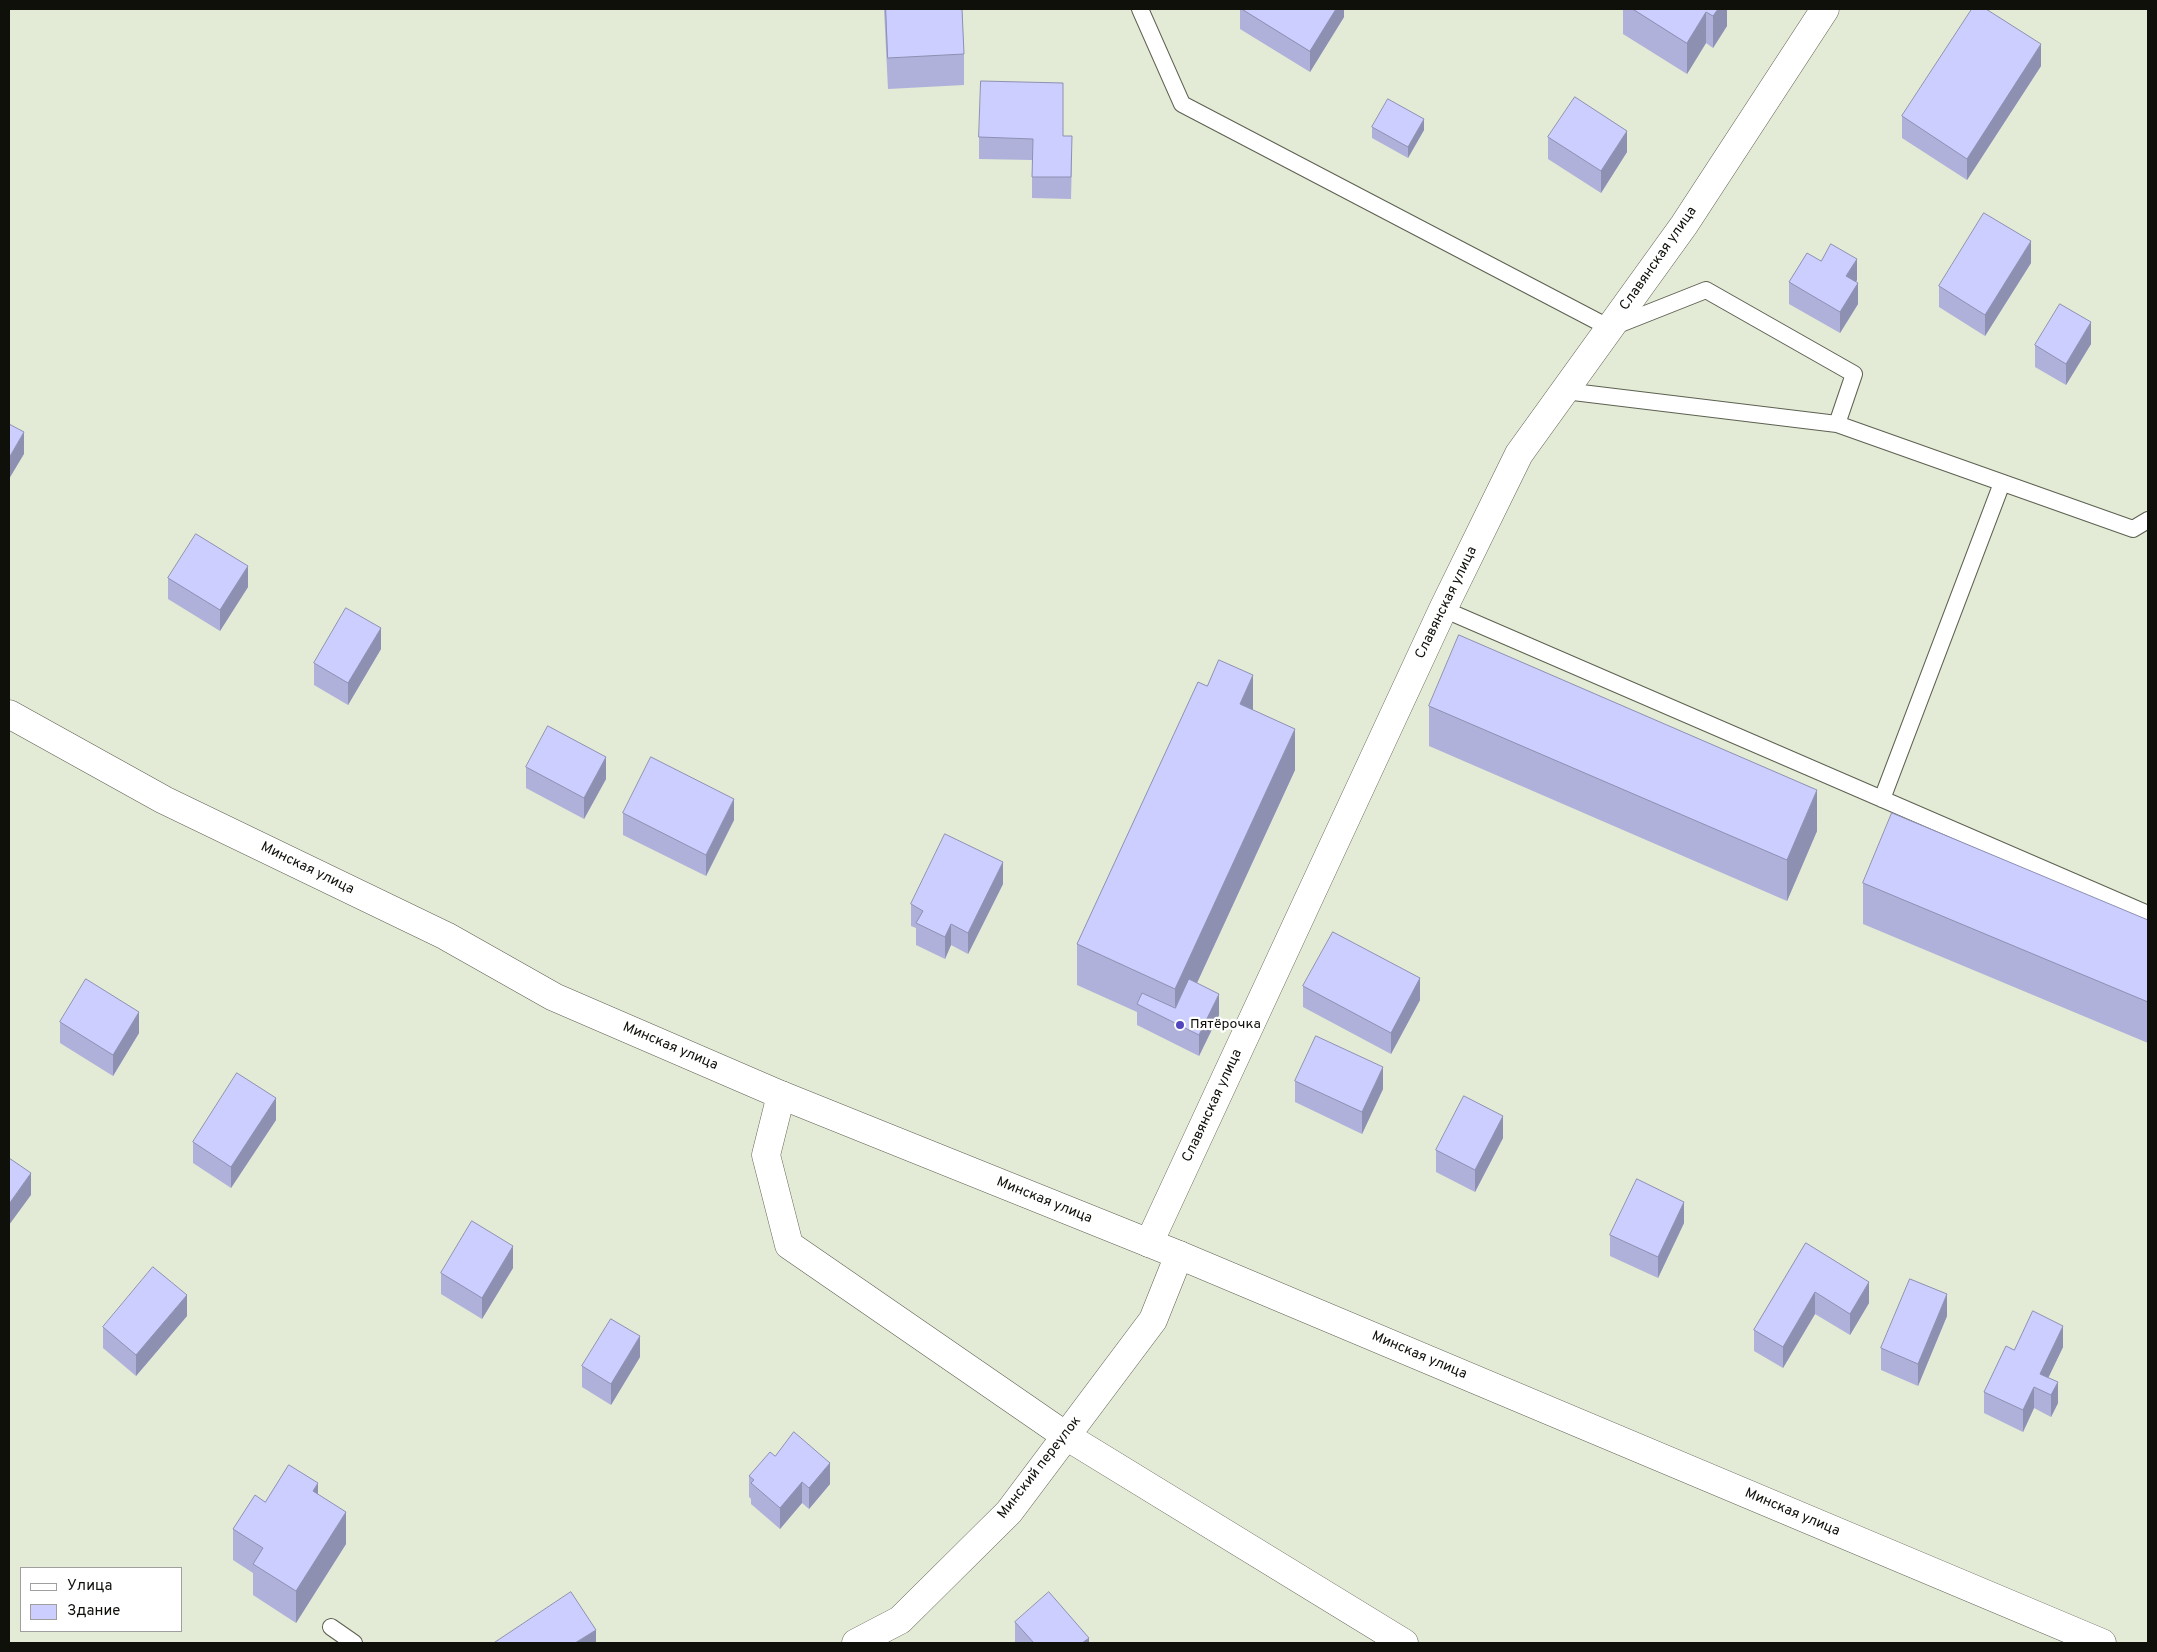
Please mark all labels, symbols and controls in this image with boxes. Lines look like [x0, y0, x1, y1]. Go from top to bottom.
street label: Славянская улица [1617, 204, 1701, 314]
street label: Славянская улица [1413, 544, 1481, 662]
street label: Минская улица [258, 839, 356, 899]
place label: Пятёрочка [1190, 1017, 1261, 1033]
street label: Минская улица [620, 1019, 720, 1075]
marker: Пятёрочка [1174, 1019, 1186, 1031]
street label: Славянская улица [1179, 1047, 1247, 1165]
street label: Минская улица [994, 1174, 1094, 1228]
street label: Минская улица [1369, 1328, 1469, 1384]
street label: Минский переулок [995, 1413, 1085, 1523]
street label: Минская улица [1742, 1485, 1842, 1541]
legend [20, 1567, 182, 1632]
text: Улица [67, 1577, 112, 1596]
text: Здание [67, 1602, 120, 1621]

